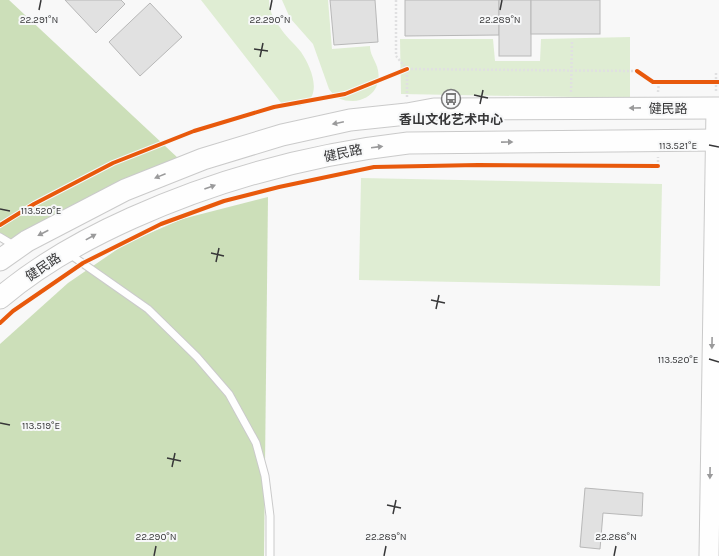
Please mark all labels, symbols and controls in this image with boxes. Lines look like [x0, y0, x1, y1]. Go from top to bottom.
text: 22.291°N [20, 14, 58, 26]
text: 22.290°N [249, 14, 291, 26]
text: 22.289°N [479, 14, 521, 26]
bus stop icon: 香山文化艺术中心 [440, 88, 462, 110]
street label: 健民路 [648, 101, 688, 116]
one-way arrow [628, 105, 641, 111]
place label: 香山文化艺术中心 [399, 112, 503, 127]
one-way arrow [331, 120, 344, 126]
one-way arrow [501, 139, 513, 146]
text: 113.521°E [659, 140, 697, 152]
street label: 健民路 [322, 142, 364, 164]
one-way arrow [371, 143, 383, 150]
one-way arrow [153, 174, 165, 180]
one-way arrow [205, 183, 217, 189]
text: 113.520°E [21, 205, 61, 217]
one-way arrow [37, 230, 49, 236]
one-way arrow [85, 234, 96, 241]
street label: 健民路 [23, 250, 63, 284]
one-way arrow [709, 337, 715, 350]
text: 113.520°E [658, 354, 698, 366]
text: 113.519°E [22, 420, 60, 432]
one-way arrow [707, 467, 713, 480]
text: 22.290°N [135, 531, 177, 543]
text: 22.289°N [365, 531, 407, 543]
text: 22.288°N [595, 531, 637, 543]

